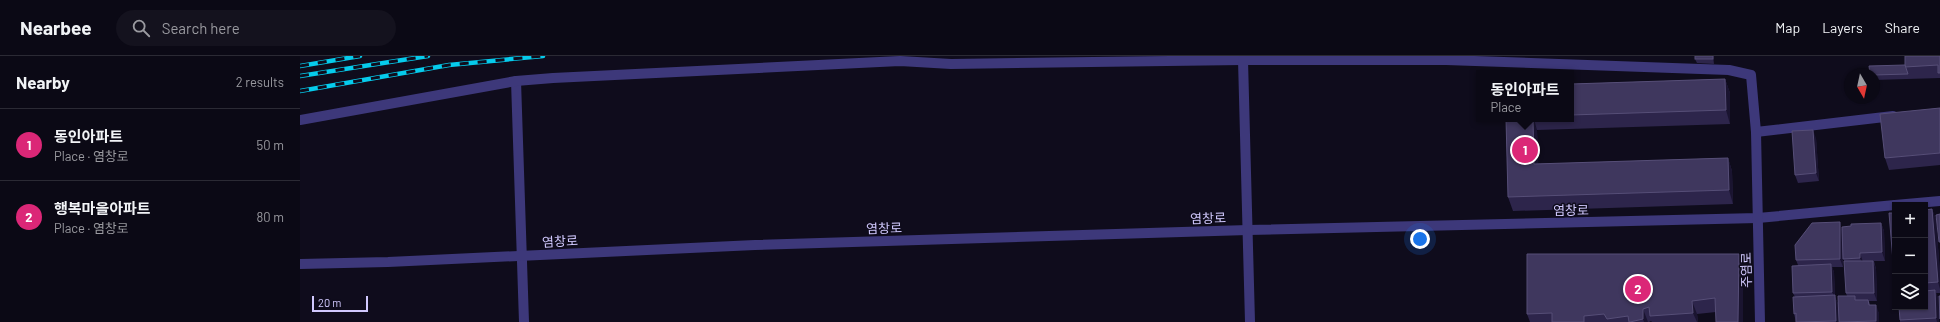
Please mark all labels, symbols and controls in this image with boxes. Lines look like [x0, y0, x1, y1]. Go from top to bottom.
search box [116, 10, 396, 46]
text: Nearbee [20, 16, 92, 39]
icon: search [130, 17, 152, 39]
text: Search here [162, 19, 240, 37]
text: Map [1775, 19, 1800, 36]
text: Layers [1822, 19, 1863, 36]
text: Share [1885, 19, 1920, 36]
north arrow [1844, 68, 1880, 104]
popup [1476, 70, 1574, 122]
text: Nearby [16, 72, 70, 92]
text: 2 results [236, 74, 284, 90]
text: 동인아파트 [1490, 80, 1560, 98]
text: Place [1490, 99, 1521, 115]
text: 동인아파트 [54, 127, 123, 145]
pin: 1 [1512, 135, 1538, 165]
text: 1 [27, 137, 31, 153]
text: 50 m [257, 137, 284, 153]
text: Place · 염창로 [54, 148, 129, 164]
text: 행복마을아파트 [54, 199, 151, 217]
street label: 염창로 [1553, 202, 1589, 218]
map controls [1892, 202, 1928, 310]
button: + [1892, 202, 1928, 238]
text: 2 [25, 209, 33, 225]
text: 80 m [257, 209, 284, 225]
street label: 염창로 [1190, 209, 1226, 227]
street label: 염창로 [866, 219, 902, 237]
text: Place · 염창로 [54, 220, 129, 236]
your location [1410, 229, 1430, 249]
street label: 염창로 [542, 232, 578, 250]
button: − [1892, 238, 1928, 274]
street label: 주염로 [1738, 252, 1754, 288]
pin: 2 [1625, 274, 1651, 304]
button: layers [1892, 274, 1928, 310]
scale bar [312, 294, 368, 313]
text: 20 m [318, 296, 341, 309]

